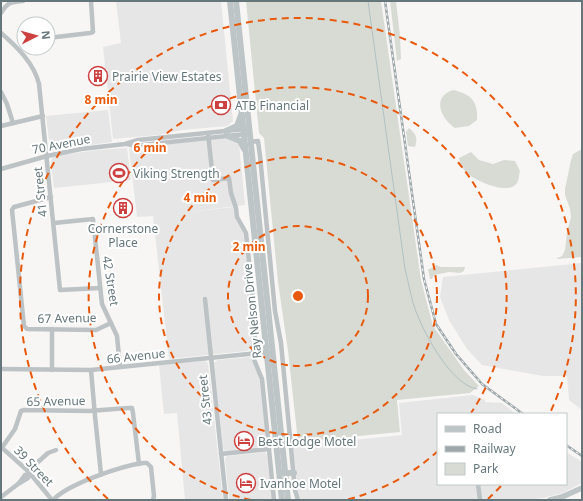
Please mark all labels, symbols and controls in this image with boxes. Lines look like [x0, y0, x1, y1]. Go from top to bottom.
north arrow [16, 16, 56, 56]
text: N [39, 30, 54, 40]
building icon: Prairie View Estates [87, 65, 109, 87]
place label: Prairie View Estates [112, 68, 222, 85]
text: 8 min [84, 91, 118, 108]
bank icon: ATB Financial [210, 94, 232, 116]
place label: ATB Financial [235, 97, 309, 114]
street label: 70 Avenue [30, 130, 92, 158]
text: 6 min [133, 139, 167, 156]
sports icon: Viking Strength [108, 162, 130, 184]
street label: 41 Street [29, 165, 51, 218]
place label: Viking Strength [133, 165, 220, 182]
text: 4 min [183, 189, 217, 206]
building icon: Cornerstone Place [112, 197, 134, 219]
place label: Cornerstone Place [88, 220, 158, 251]
text: 2 min [232, 238, 266, 255]
street label: 42 Street [99, 255, 123, 308]
street label: Ray Nelson Drive [239, 262, 265, 359]
centre of rings [291, 289, 305, 303]
street label: 67 Avenue [37, 309, 97, 327]
street label: 66 Avenue [106, 344, 166, 368]
street label: 43 Street [194, 373, 216, 426]
street label: 65 Avenue [26, 392, 86, 410]
legend [437, 413, 567, 485]
text: Road [473, 420, 502, 437]
hotel icon: Best Lodge Motel [233, 430, 255, 452]
place label: Best Lodge Motel [258, 433, 356, 450]
text: Railway [473, 440, 517, 457]
street label: 39 Street [10, 442, 58, 490]
text: Park [473, 460, 499, 477]
hotel icon: Ivanhoe Motel [235, 472, 257, 494]
place label: Ivanhoe Motel [260, 475, 341, 492]

